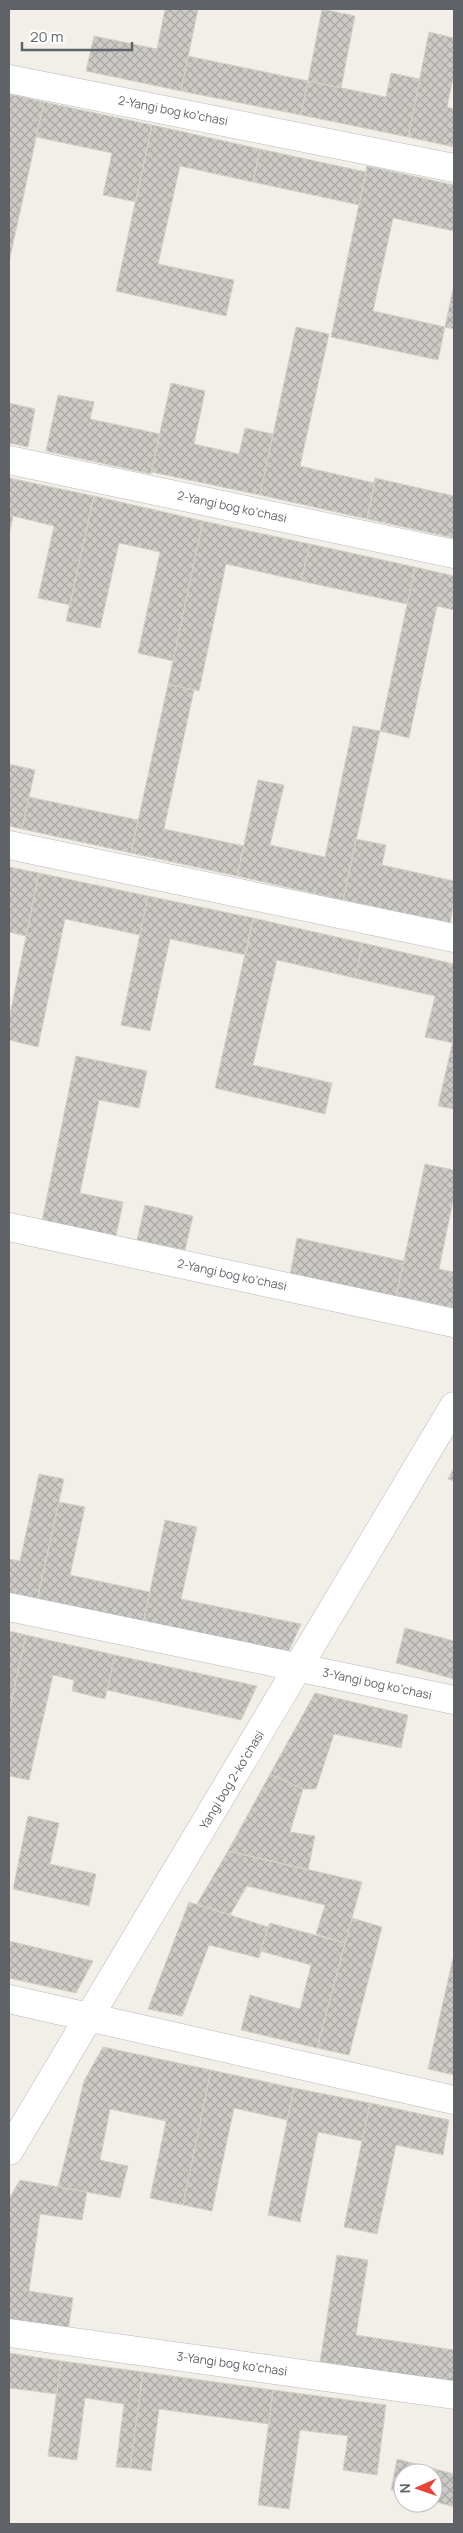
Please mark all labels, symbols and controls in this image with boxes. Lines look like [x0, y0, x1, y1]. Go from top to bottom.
scale bar [22, 20, 132, 52]
text: 20 m [30, 26, 63, 47]
street label: 2-Yangi bog koʼchasi [117, 92, 229, 129]
street label: 2-Yangi bog koʼchasi [176, 487, 288, 526]
street label: 2-Yangi bog koʼchasi [176, 1255, 288, 1294]
street label: 3-Yangi bog koʼchasi [321, 1664, 433, 1703]
street label: Yangi bog 2-koʼchasi [195, 1727, 268, 1832]
street label: 3-Yangi bog koʼchasi [176, 2347, 288, 2380]
north arrow [393, 2463, 443, 2513]
text: N [395, 2483, 414, 2494]

